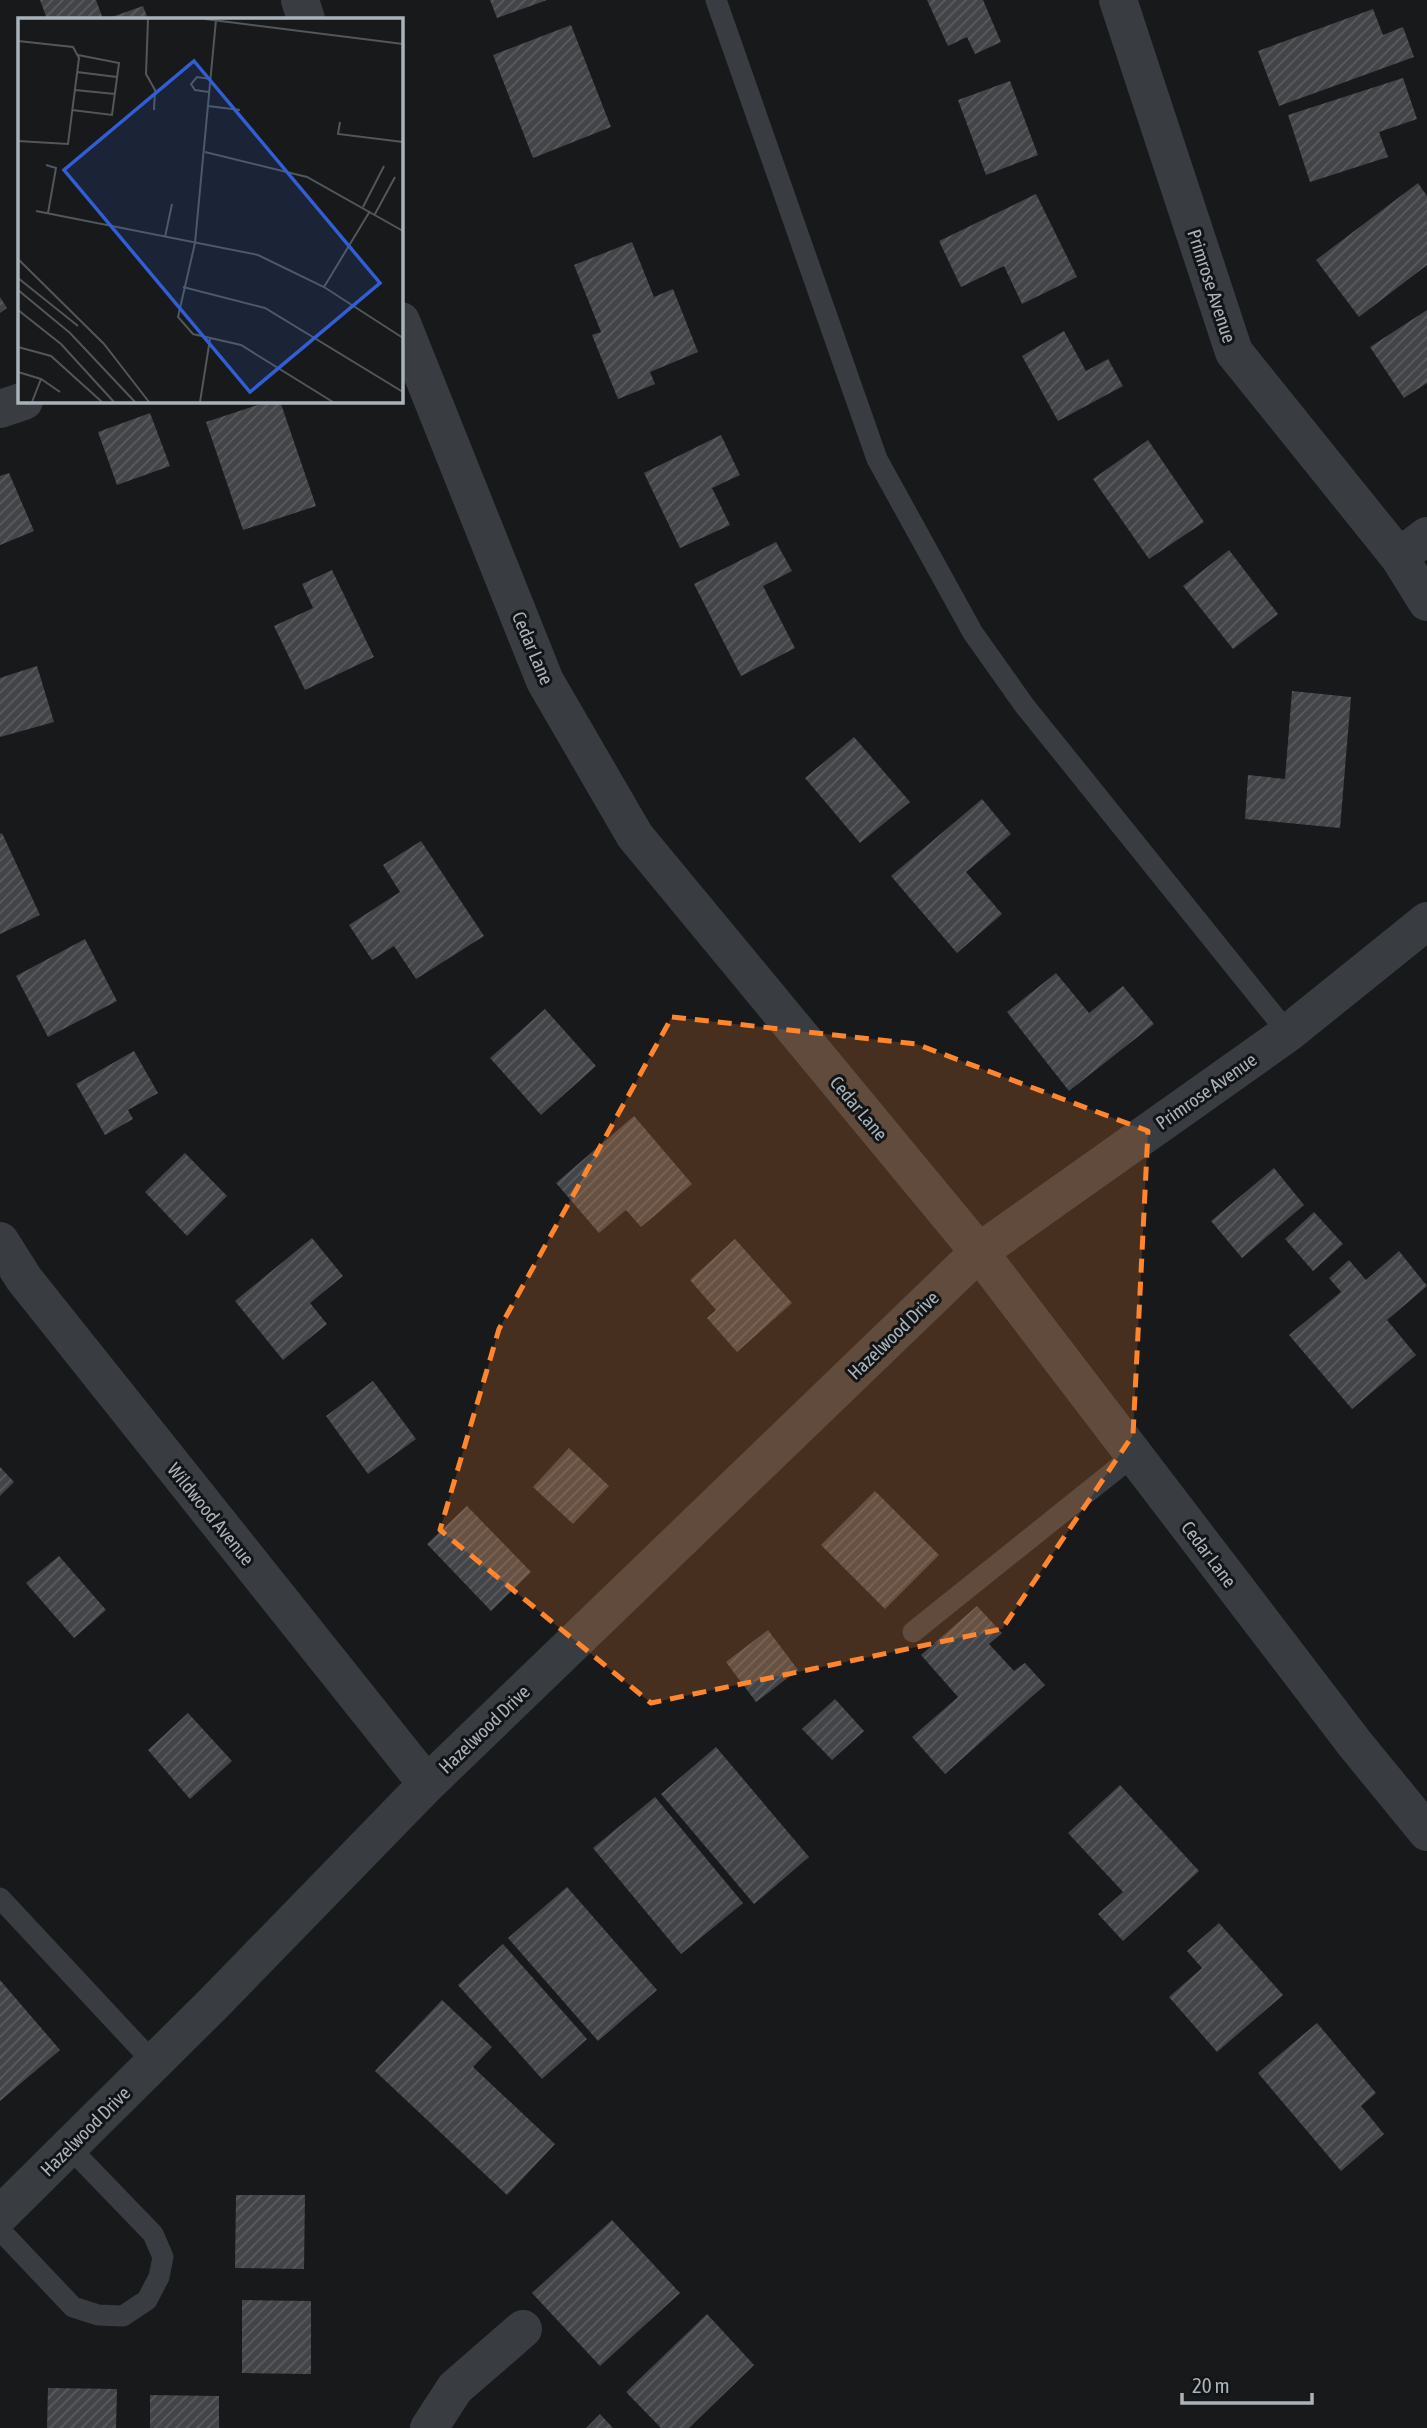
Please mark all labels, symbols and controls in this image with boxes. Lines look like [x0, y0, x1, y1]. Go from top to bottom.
inset map [18, 18, 402, 402]
street label: Primrose Avenue [1183, 226, 1241, 346]
street label: Cedar Lane [508, 608, 558, 688]
street label: Primrose Avenue [1151, 1048, 1261, 1134]
street label: Cedar Lane [826, 1071, 892, 1145]
street label: Hazelwood Drive [843, 1286, 943, 1384]
street label: Wildwood Avenue [163, 1458, 259, 1570]
street label: Cedar Lane [1177, 1517, 1241, 1591]
street label: Hazelwood Drive [434, 1680, 534, 1778]
street label: Hazelwood Drive [36, 2082, 134, 2180]
scale bar [1182, 2362, 1312, 2406]
text: 20 m [1192, 2373, 1230, 2397]

